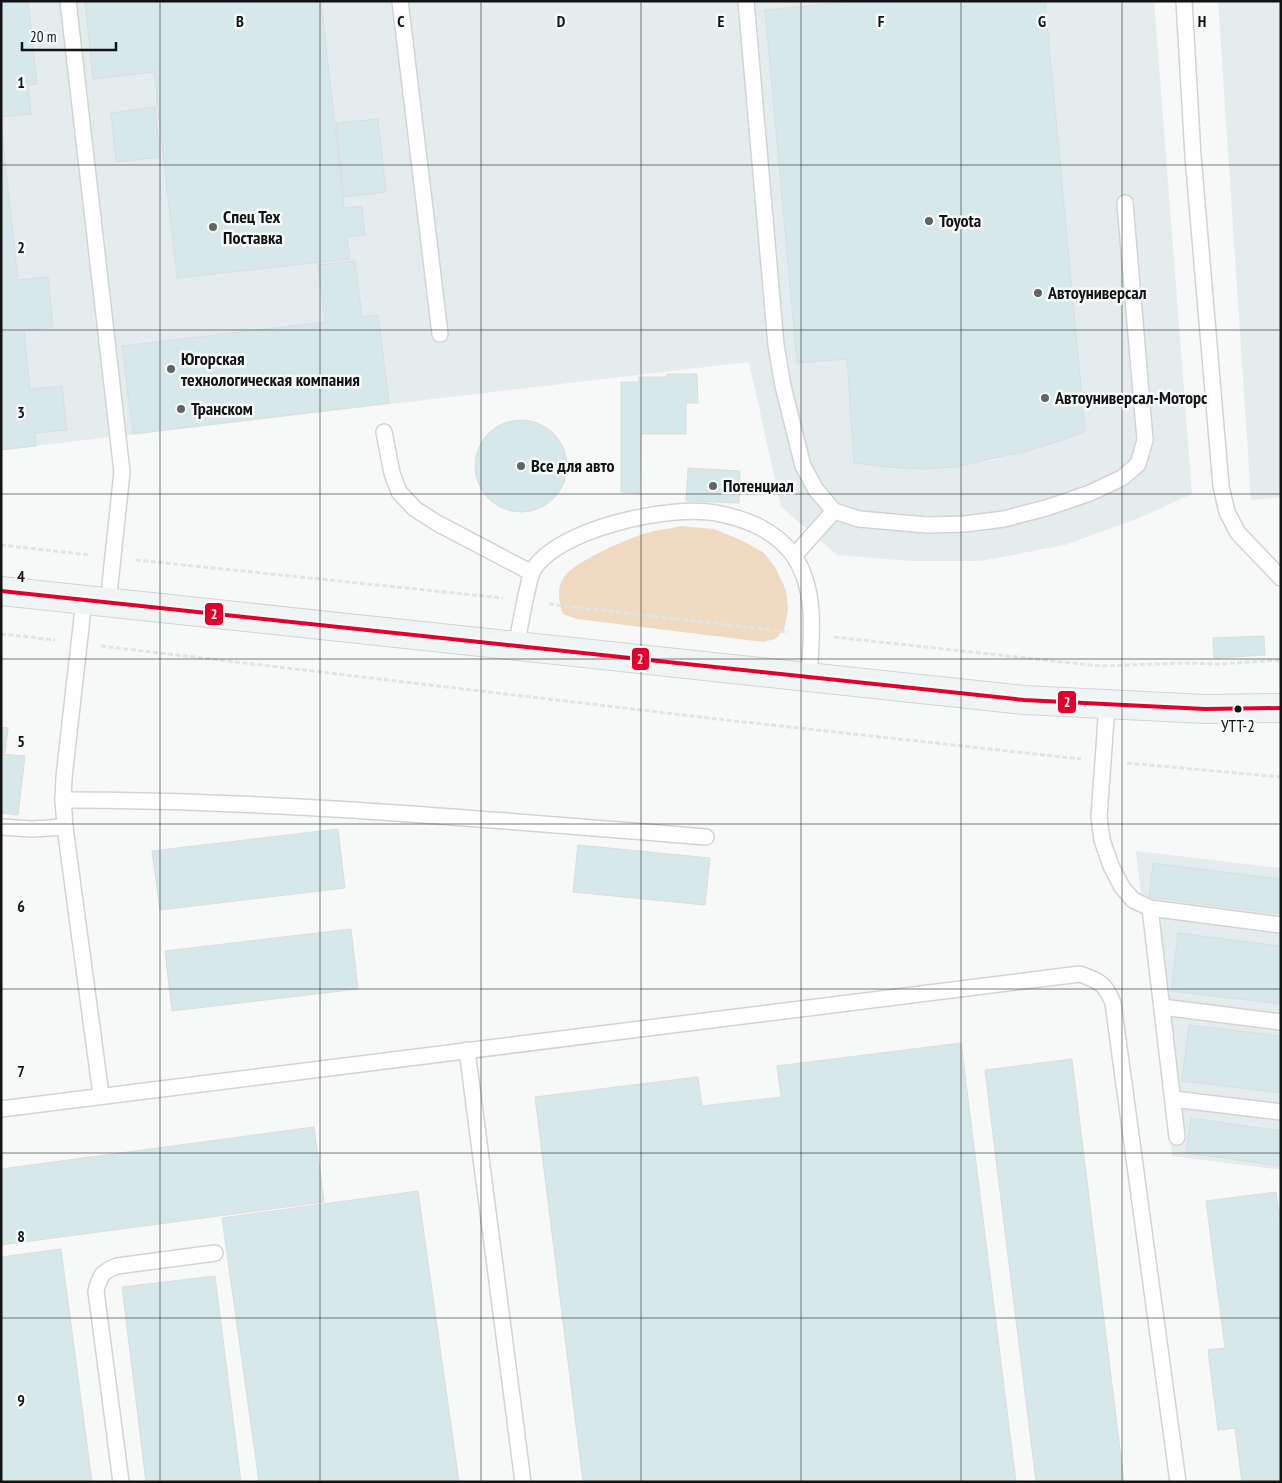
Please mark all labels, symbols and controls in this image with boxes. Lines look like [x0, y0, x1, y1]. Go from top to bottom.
text: B [236, 11, 244, 31]
text: C [397, 11, 405, 31]
text: D [557, 11, 566, 31]
text: E [718, 11, 725, 31]
text: F [878, 11, 885, 31]
text: G [1038, 11, 1046, 31]
text: H [1198, 11, 1206, 31]
scale bar [22, 20, 116, 52]
text: 20 m [30, 27, 56, 46]
text: 1 [17, 72, 25, 92]
place label: Спец Тех Поставка [223, 205, 283, 249]
place label: Toyota [939, 209, 981, 232]
marker: Toyota [923, 215, 935, 227]
marker: Спец Тех Поставка [207, 221, 219, 233]
text: 2 [17, 237, 25, 257]
place label: Автоуниверсал [1047, 281, 1147, 304]
marker: Автоуниверсал [1032, 287, 1044, 299]
place label: Югорская технологическая компания [181, 347, 360, 391]
marker: Югорская технологическая компания [165, 363, 177, 375]
place label: Автоуниверсал-Моторс [1054, 386, 1208, 409]
marker: Автоуниверсал-Моторс [1039, 392, 1051, 404]
place label: Транском [191, 397, 253, 420]
text: 3 [17, 402, 25, 422]
marker: Транском [175, 403, 187, 415]
place label: Все для авто [531, 454, 615, 477]
marker: Все для авто [515, 460, 527, 472]
place label: Потенциал [723, 474, 794, 497]
marker: Потенциал [707, 480, 719, 492]
text: 4 [17, 566, 25, 586]
line badge: 2 [204, 602, 224, 626]
text: 2 [211, 605, 217, 623]
line badge: 2 [631, 647, 650, 671]
text: 2 [637, 650, 643, 668]
line badge: 2 [1057, 690, 1077, 714]
text: 2 [1064, 693, 1070, 711]
marker: УТТ-2 [1233, 704, 1243, 714]
place label: УТТ-2 [1221, 715, 1255, 737]
text: 5 [17, 731, 25, 751]
text: 6 [17, 896, 25, 916]
text: 7 [17, 1061, 25, 1081]
text: 8 [17, 1226, 25, 1246]
text: 9 [17, 1390, 25, 1410]

